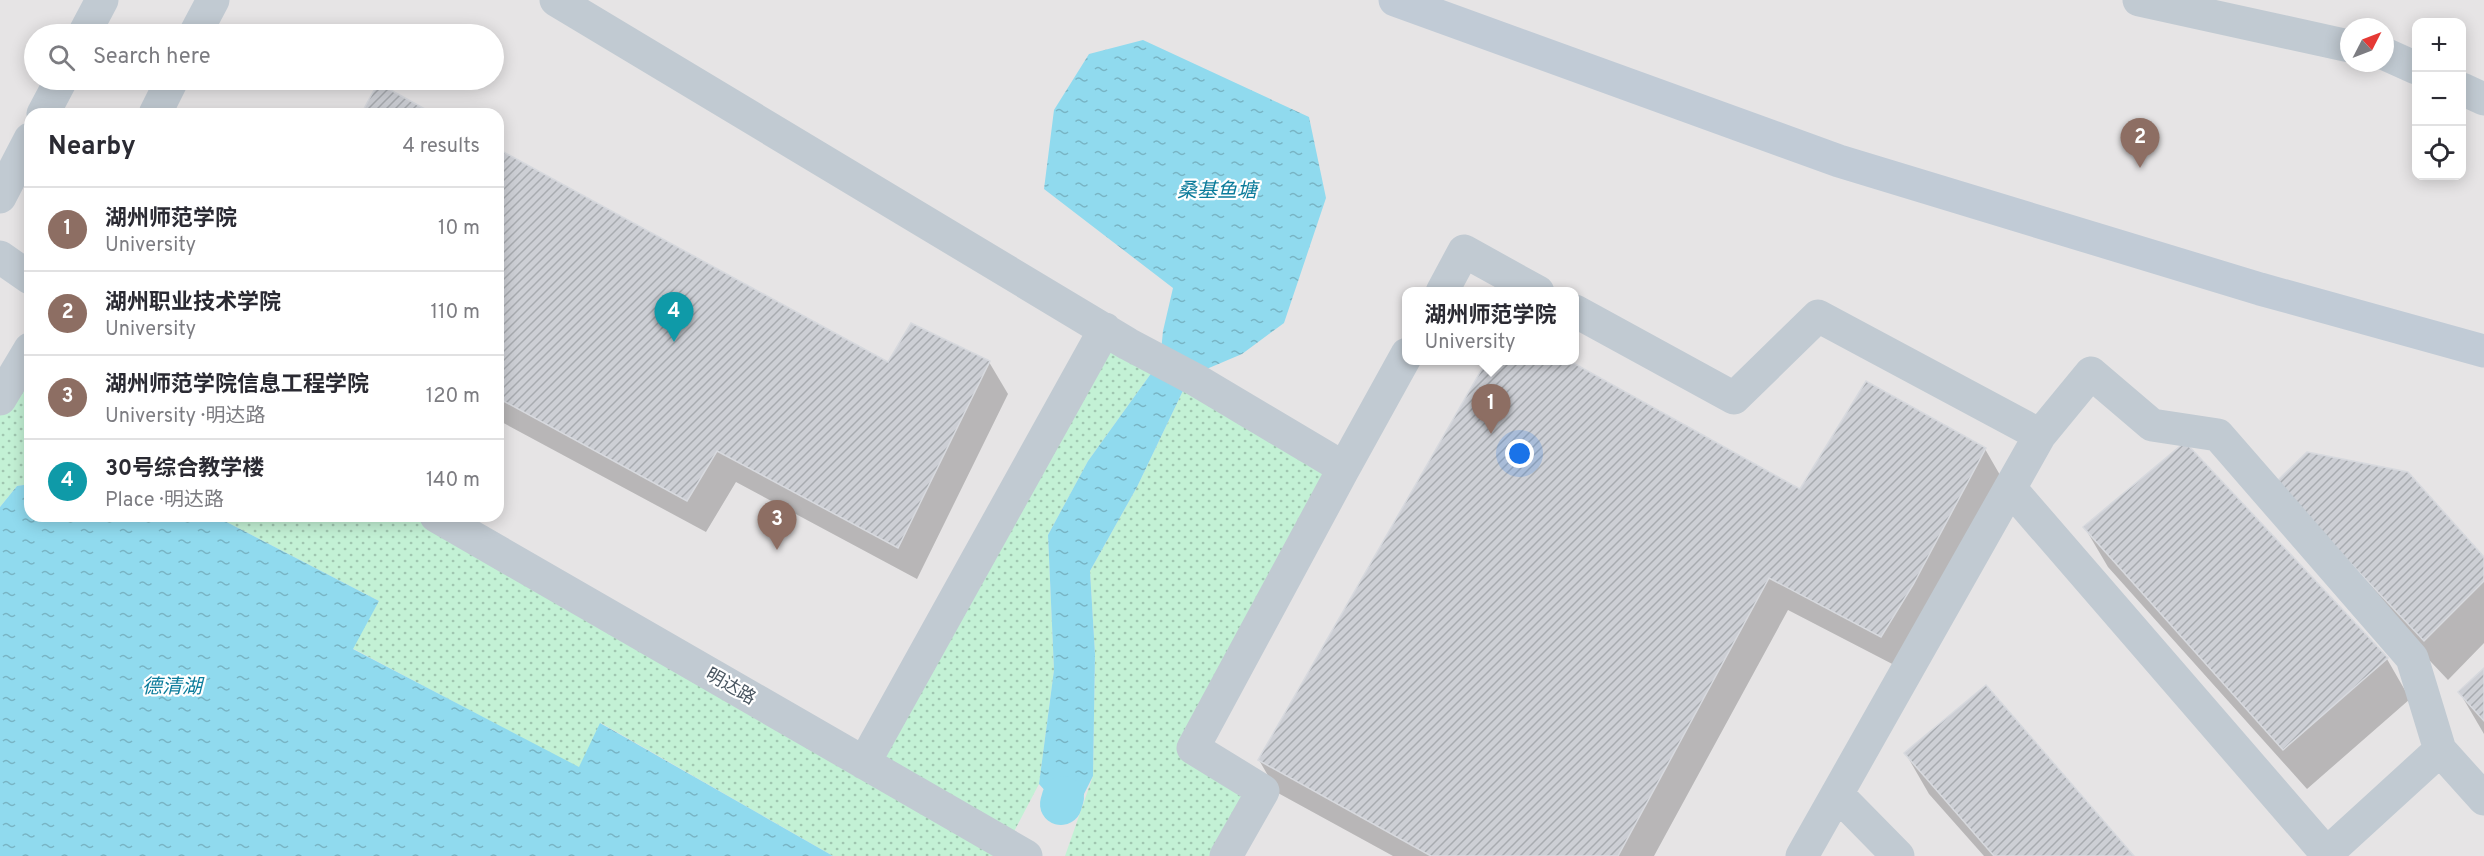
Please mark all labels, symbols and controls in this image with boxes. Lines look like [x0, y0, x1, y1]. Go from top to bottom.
north arrow [2340, 18, 2394, 72]
map controls [2412, 18, 2466, 180]
button: + [2412, 18, 2466, 72]
search box [24, 24, 504, 90]
icon: search [45, 41, 78, 74]
text: Search here [93, 44, 211, 71]
button: − [2412, 72, 2466, 126]
pin: 2 [2120, 118, 2160, 168]
button: locate [2412, 126, 2466, 180]
text: Nearby [48, 131, 136, 164]
text: 4 results [403, 134, 480, 160]
water label: 桑基鱼塘 [1177, 179, 1260, 205]
text: 湖州师范学院 [105, 206, 237, 233]
text: 1 [64, 216, 72, 242]
text: 10 m [438, 216, 480, 242]
text: University [105, 233, 196, 259]
popup [1402, 287, 1579, 365]
text: 湖州职业技术学院 [105, 290, 281, 317]
pin: 4 [654, 292, 694, 342]
text: 2 [61, 300, 74, 326]
text: 110 m [431, 300, 480, 326]
text: 湖州师范学院 [1424, 303, 1557, 330]
text: University [105, 317, 196, 343]
text: University [1424, 330, 1516, 356]
text: 湖州师范学院信息工程学院 [105, 372, 369, 399]
text: 3 [62, 384, 74, 410]
text: 120 m [426, 384, 480, 410]
pin: 1 [1472, 384, 1510, 434]
text: University · 明达路 [105, 404, 265, 430]
your location [1505, 439, 1534, 468]
text: 30号综合教学楼 [105, 456, 264, 483]
text: 4 [61, 468, 74, 494]
text: 140 m [426, 468, 480, 494]
text: Place · 明达路 [105, 488, 224, 514]
pin: 3 [758, 500, 796, 550]
street label: 明达路 [701, 664, 759, 711]
water label: 德清湖 [142, 675, 205, 701]

